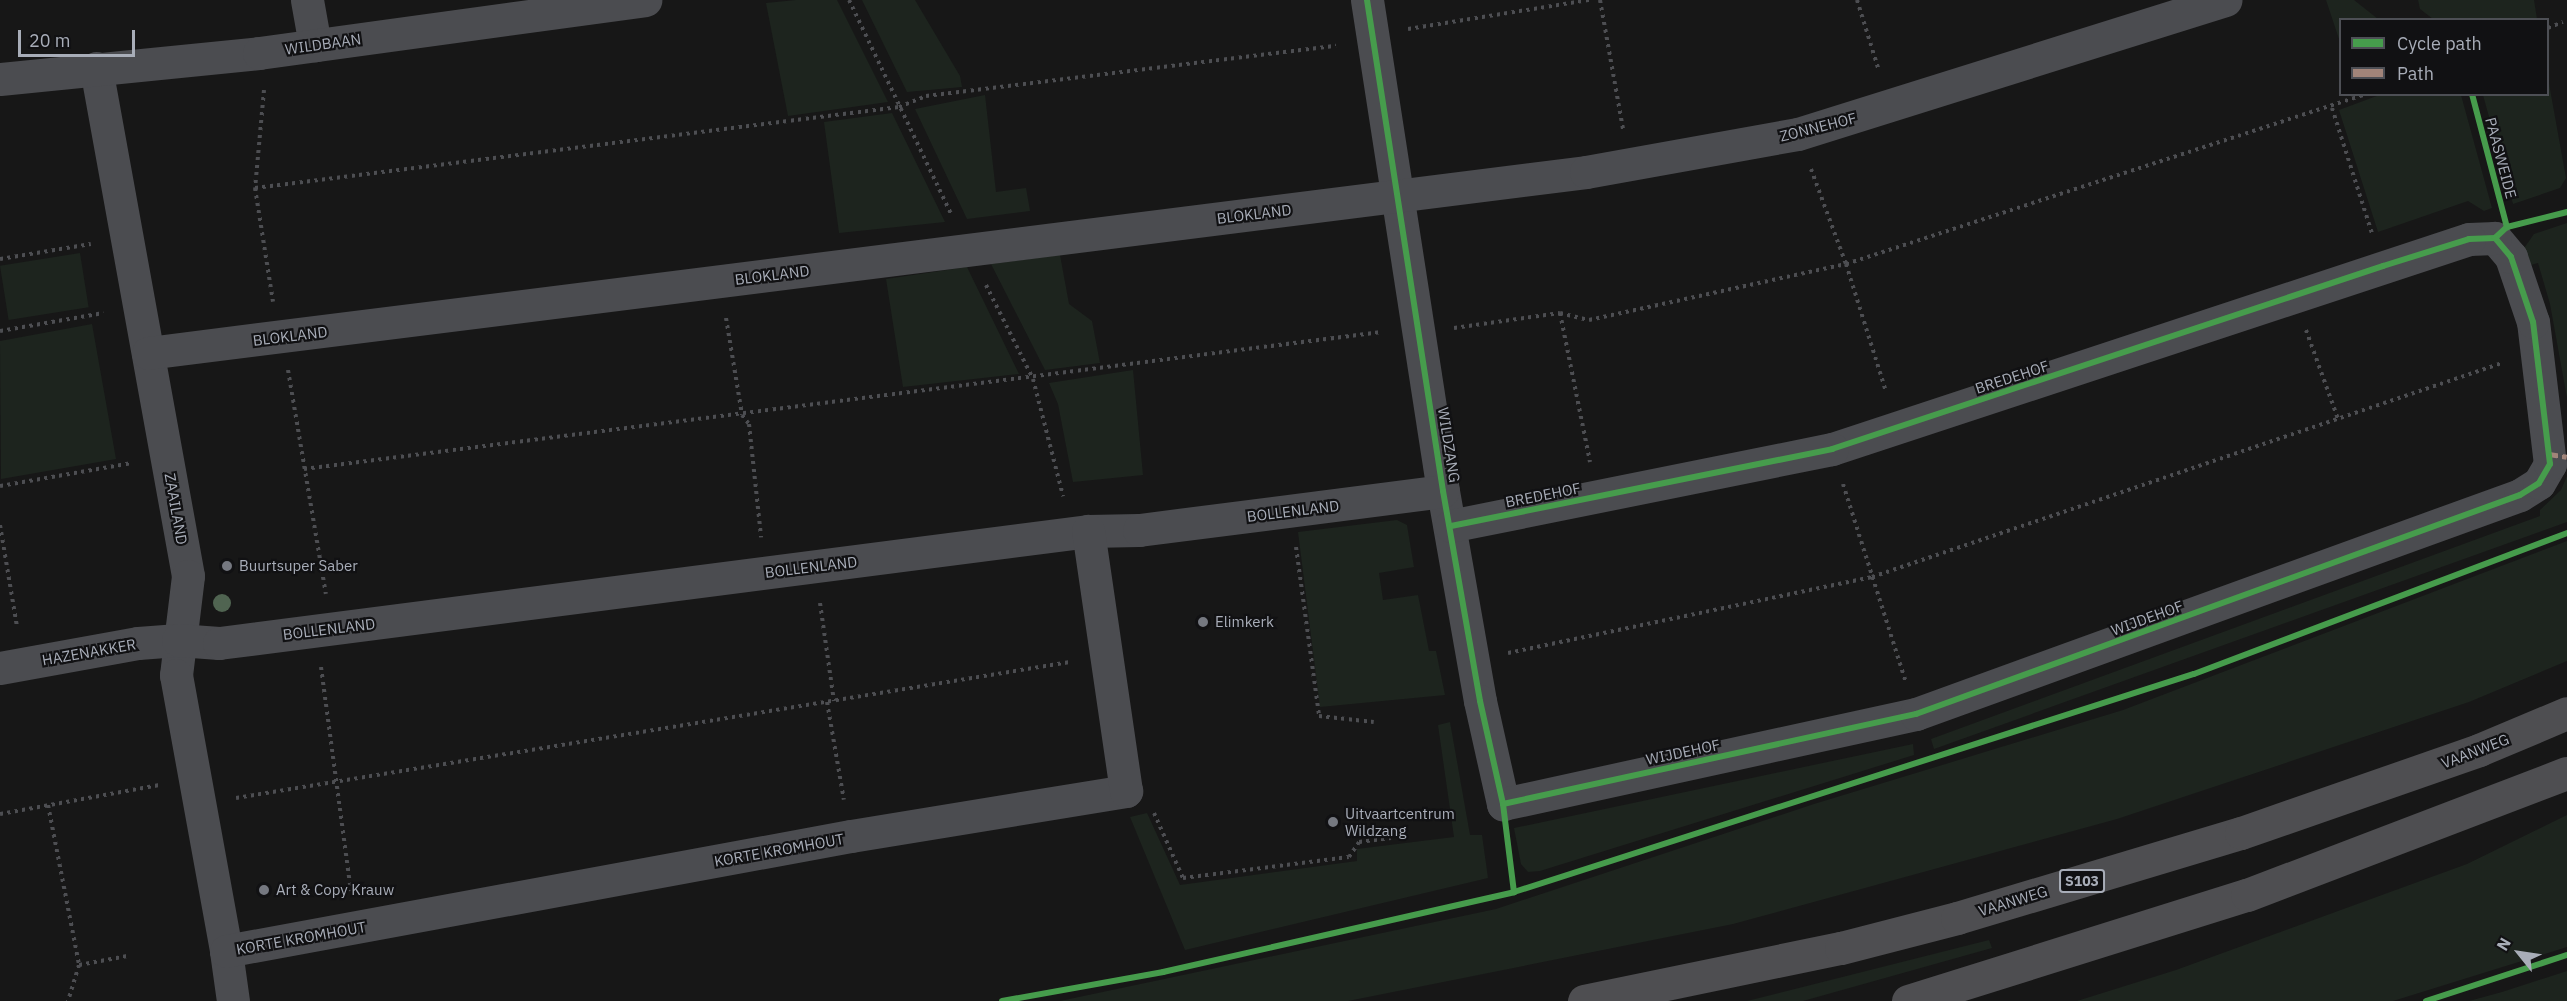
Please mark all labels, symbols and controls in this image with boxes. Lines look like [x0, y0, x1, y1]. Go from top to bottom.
scale bar [21, 18, 138, 56]
legend [2339, 18, 2549, 96]
text: 20 m [29, 29, 71, 52]
street label: WILDBAAN [284, 30, 362, 58]
text: Cycle path [2397, 32, 2482, 55]
text: Path [2397, 62, 2434, 85]
street label: ZONNEHOF [1778, 109, 1858, 145]
street label: PAASWEIDE [2481, 115, 2521, 201]
street label: BLOKLAND [1216, 200, 1292, 228]
street label: BLOKLAND [734, 261, 810, 289]
street label: BLOKLAND [252, 322, 328, 350]
street label: BREDEHOF [1973, 357, 2051, 397]
street label: WILDZANG [1434, 406, 1464, 484]
street label: ZAAILAND [161, 472, 191, 546]
street label: BREDEHOF [1504, 479, 1582, 511]
street label: BOLLENLAND [1246, 496, 1340, 526]
street label: BOLLENLAND [764, 552, 858, 582]
place label: Buurtsuper Saber [239, 557, 358, 575]
marker: Buurtsuper Saber [220, 559, 234, 573]
street label: WIJDEHOF [2108, 597, 2186, 639]
place label: Elimkerk [1215, 613, 1274, 631]
street label: BOLLENLAND [282, 614, 376, 644]
marker: Elimkerk [1196, 615, 1210, 629]
street label: HAZENAKKER [41, 635, 137, 669]
street label: VAANWEG [2439, 730, 2511, 772]
street label: WIJDEHOF [1644, 735, 1722, 769]
place label: Uitvaartcentrum Wildzang [1345, 804, 1455, 839]
marker: Uitvaartcentrum Wildzang [1326, 815, 1340, 829]
street label: KORTE KROMHOUT [713, 830, 845, 870]
road number: S103 [2058, 870, 2106, 892]
place label: Art & Copy Krauw [276, 881, 394, 899]
street label: VAANWEG [1976, 882, 2050, 920]
marker: Art & Copy Krauw [257, 883, 271, 897]
street label: KORTE KROMHOUT [235, 918, 367, 958]
north arrow [2489, 923, 2549, 983]
text: N [2492, 934, 2515, 954]

